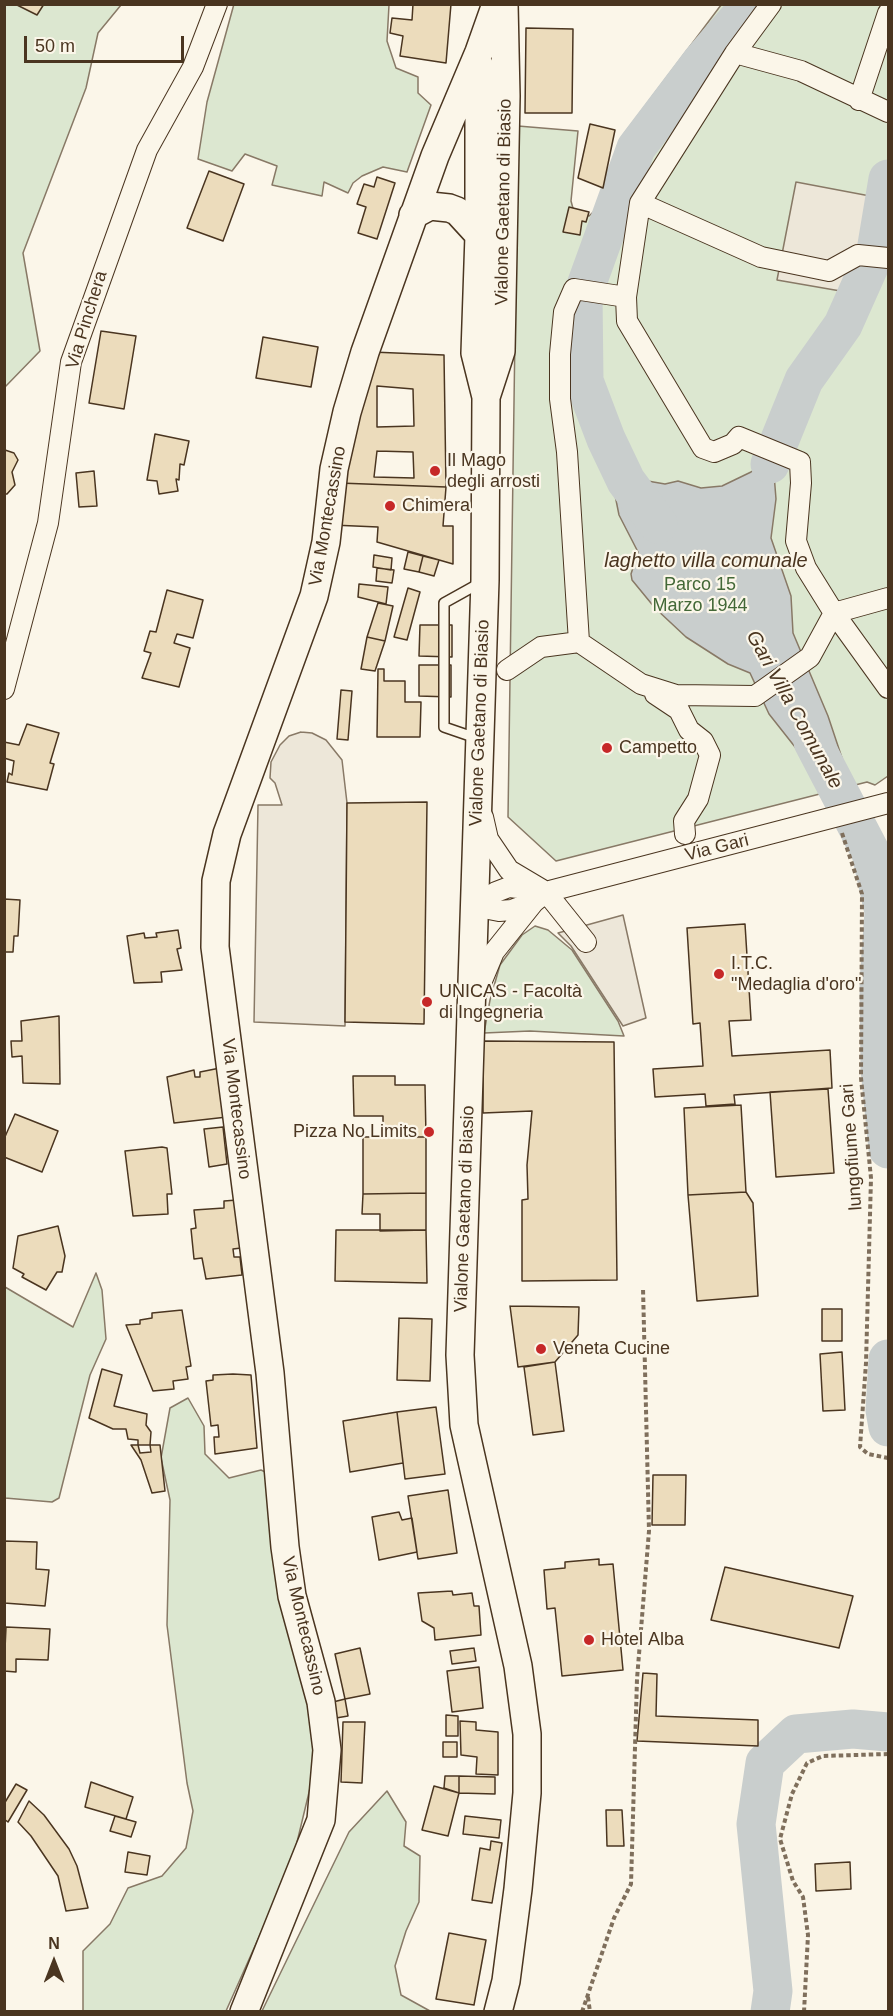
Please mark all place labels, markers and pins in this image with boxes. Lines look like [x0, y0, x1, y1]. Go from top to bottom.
place label: Il Mago degli arrosti [447, 450, 540, 492]
marker: Il Mago degli arrosti [428, 464, 442, 478]
place label: Chimera [402, 495, 470, 517]
marker: Chimera [383, 499, 397, 513]
place label: Campetto [619, 737, 697, 759]
marker: Campetto [600, 741, 614, 755]
place label: I.T.C. "Medaglia d'oro" [731, 953, 861, 996]
marker: I.T.C. "Medaglia d'oro" [712, 967, 726, 981]
place label: UNICAS - Facoltà di Ingegneria [439, 981, 582, 1024]
marker: UNICAS - Facoltà di Ingegneria [420, 995, 434, 1009]
place label: Pizza No Limits [293, 1121, 417, 1143]
marker: Pizza No Limits [422, 1125, 436, 1139]
place label: Veneta Cucine [553, 1338, 670, 1360]
marker: Veneta Cucine [534, 1342, 548, 1356]
place label: Hotel Alba [601, 1629, 684, 1651]
marker: Hotel Alba [582, 1633, 596, 1647]

